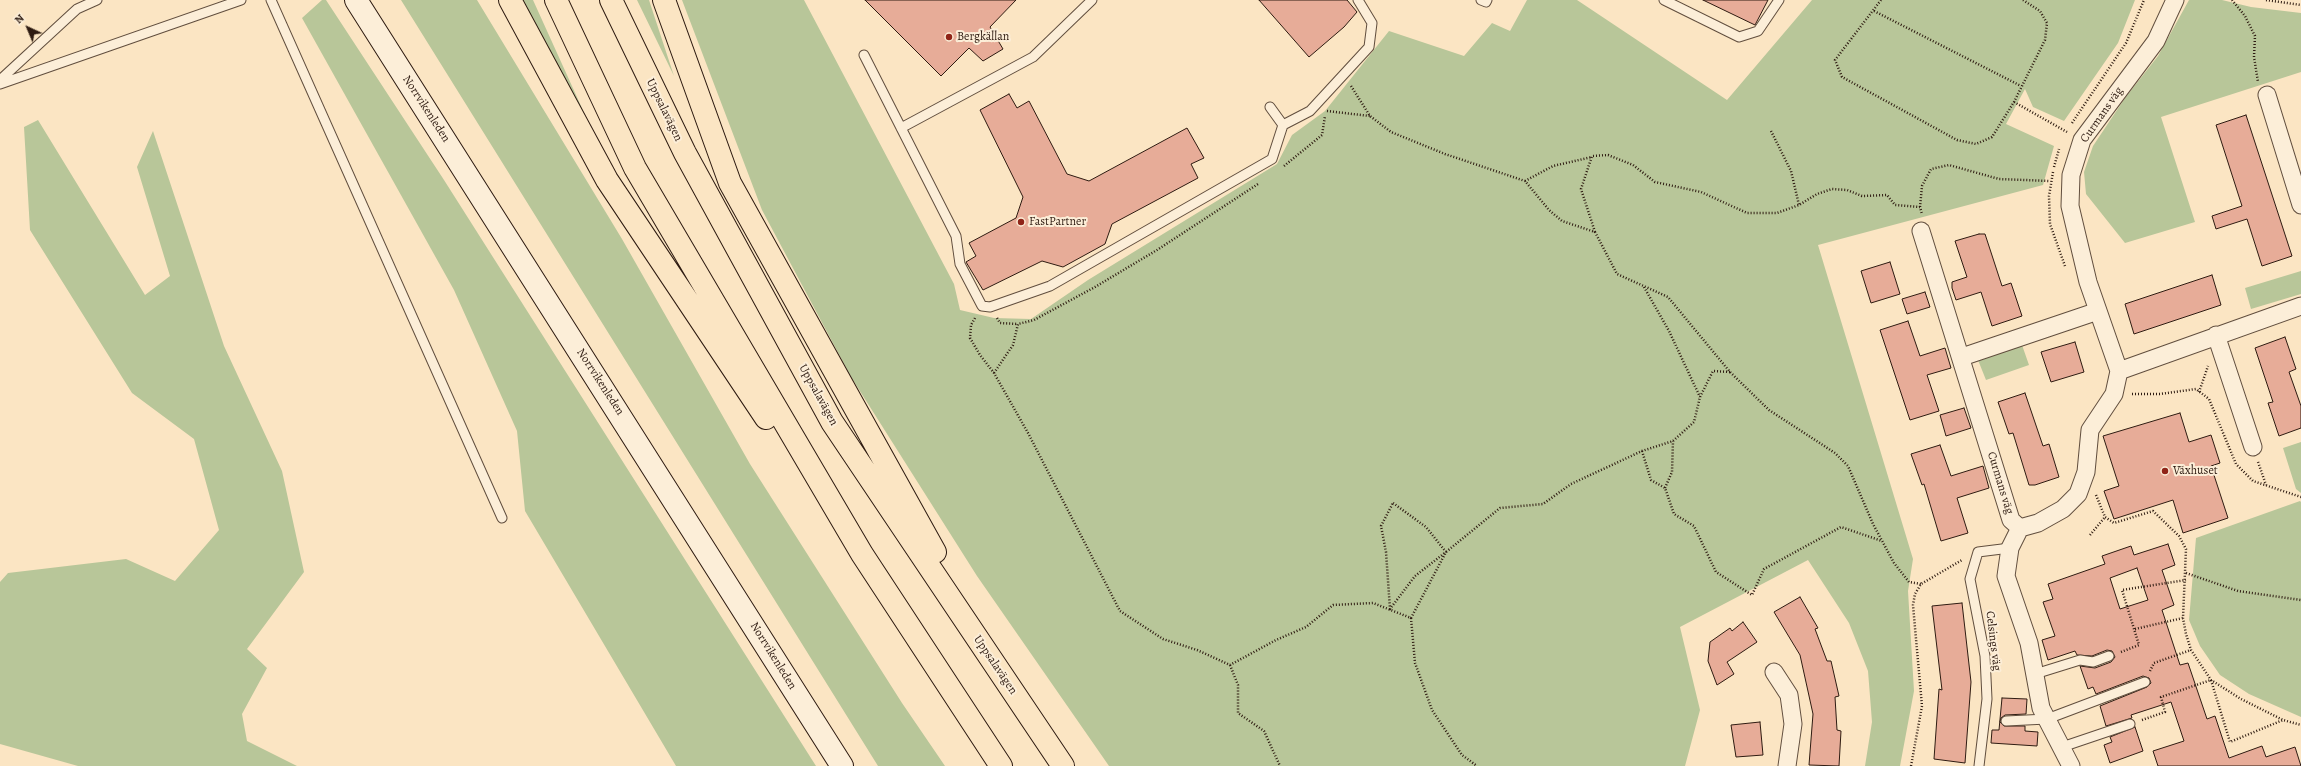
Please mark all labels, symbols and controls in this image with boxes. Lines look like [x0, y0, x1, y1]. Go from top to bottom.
north arrow [8, 8, 48, 48]
text: N [11, 11, 27, 27]
place label: Bergkällan [957, 30, 1009, 44]
marker: Bergkällan [944, 32, 954, 42]
street label: Norrvikenleden [399, 73, 453, 145]
street label: Uppsalavägen [643, 76, 685, 144]
street label: Curmans väg [2078, 84, 2126, 146]
place label: FastPartner [1029, 215, 1086, 229]
marker: FastPartner [1016, 217, 1026, 227]
street label: Norrvikenleden [573, 346, 627, 418]
street label: Uppsalavägen [795, 362, 841, 428]
street label: Curmans väg [1984, 450, 2016, 516]
place label: Växhuset [2173, 464, 2218, 478]
marker: Växhuset [2160, 466, 2170, 476]
street label: Celsings väg [1982, 610, 2004, 672]
street label: Norrvikenleden [747, 620, 799, 692]
street label: Uppsalavägen [970, 633, 1020, 697]

